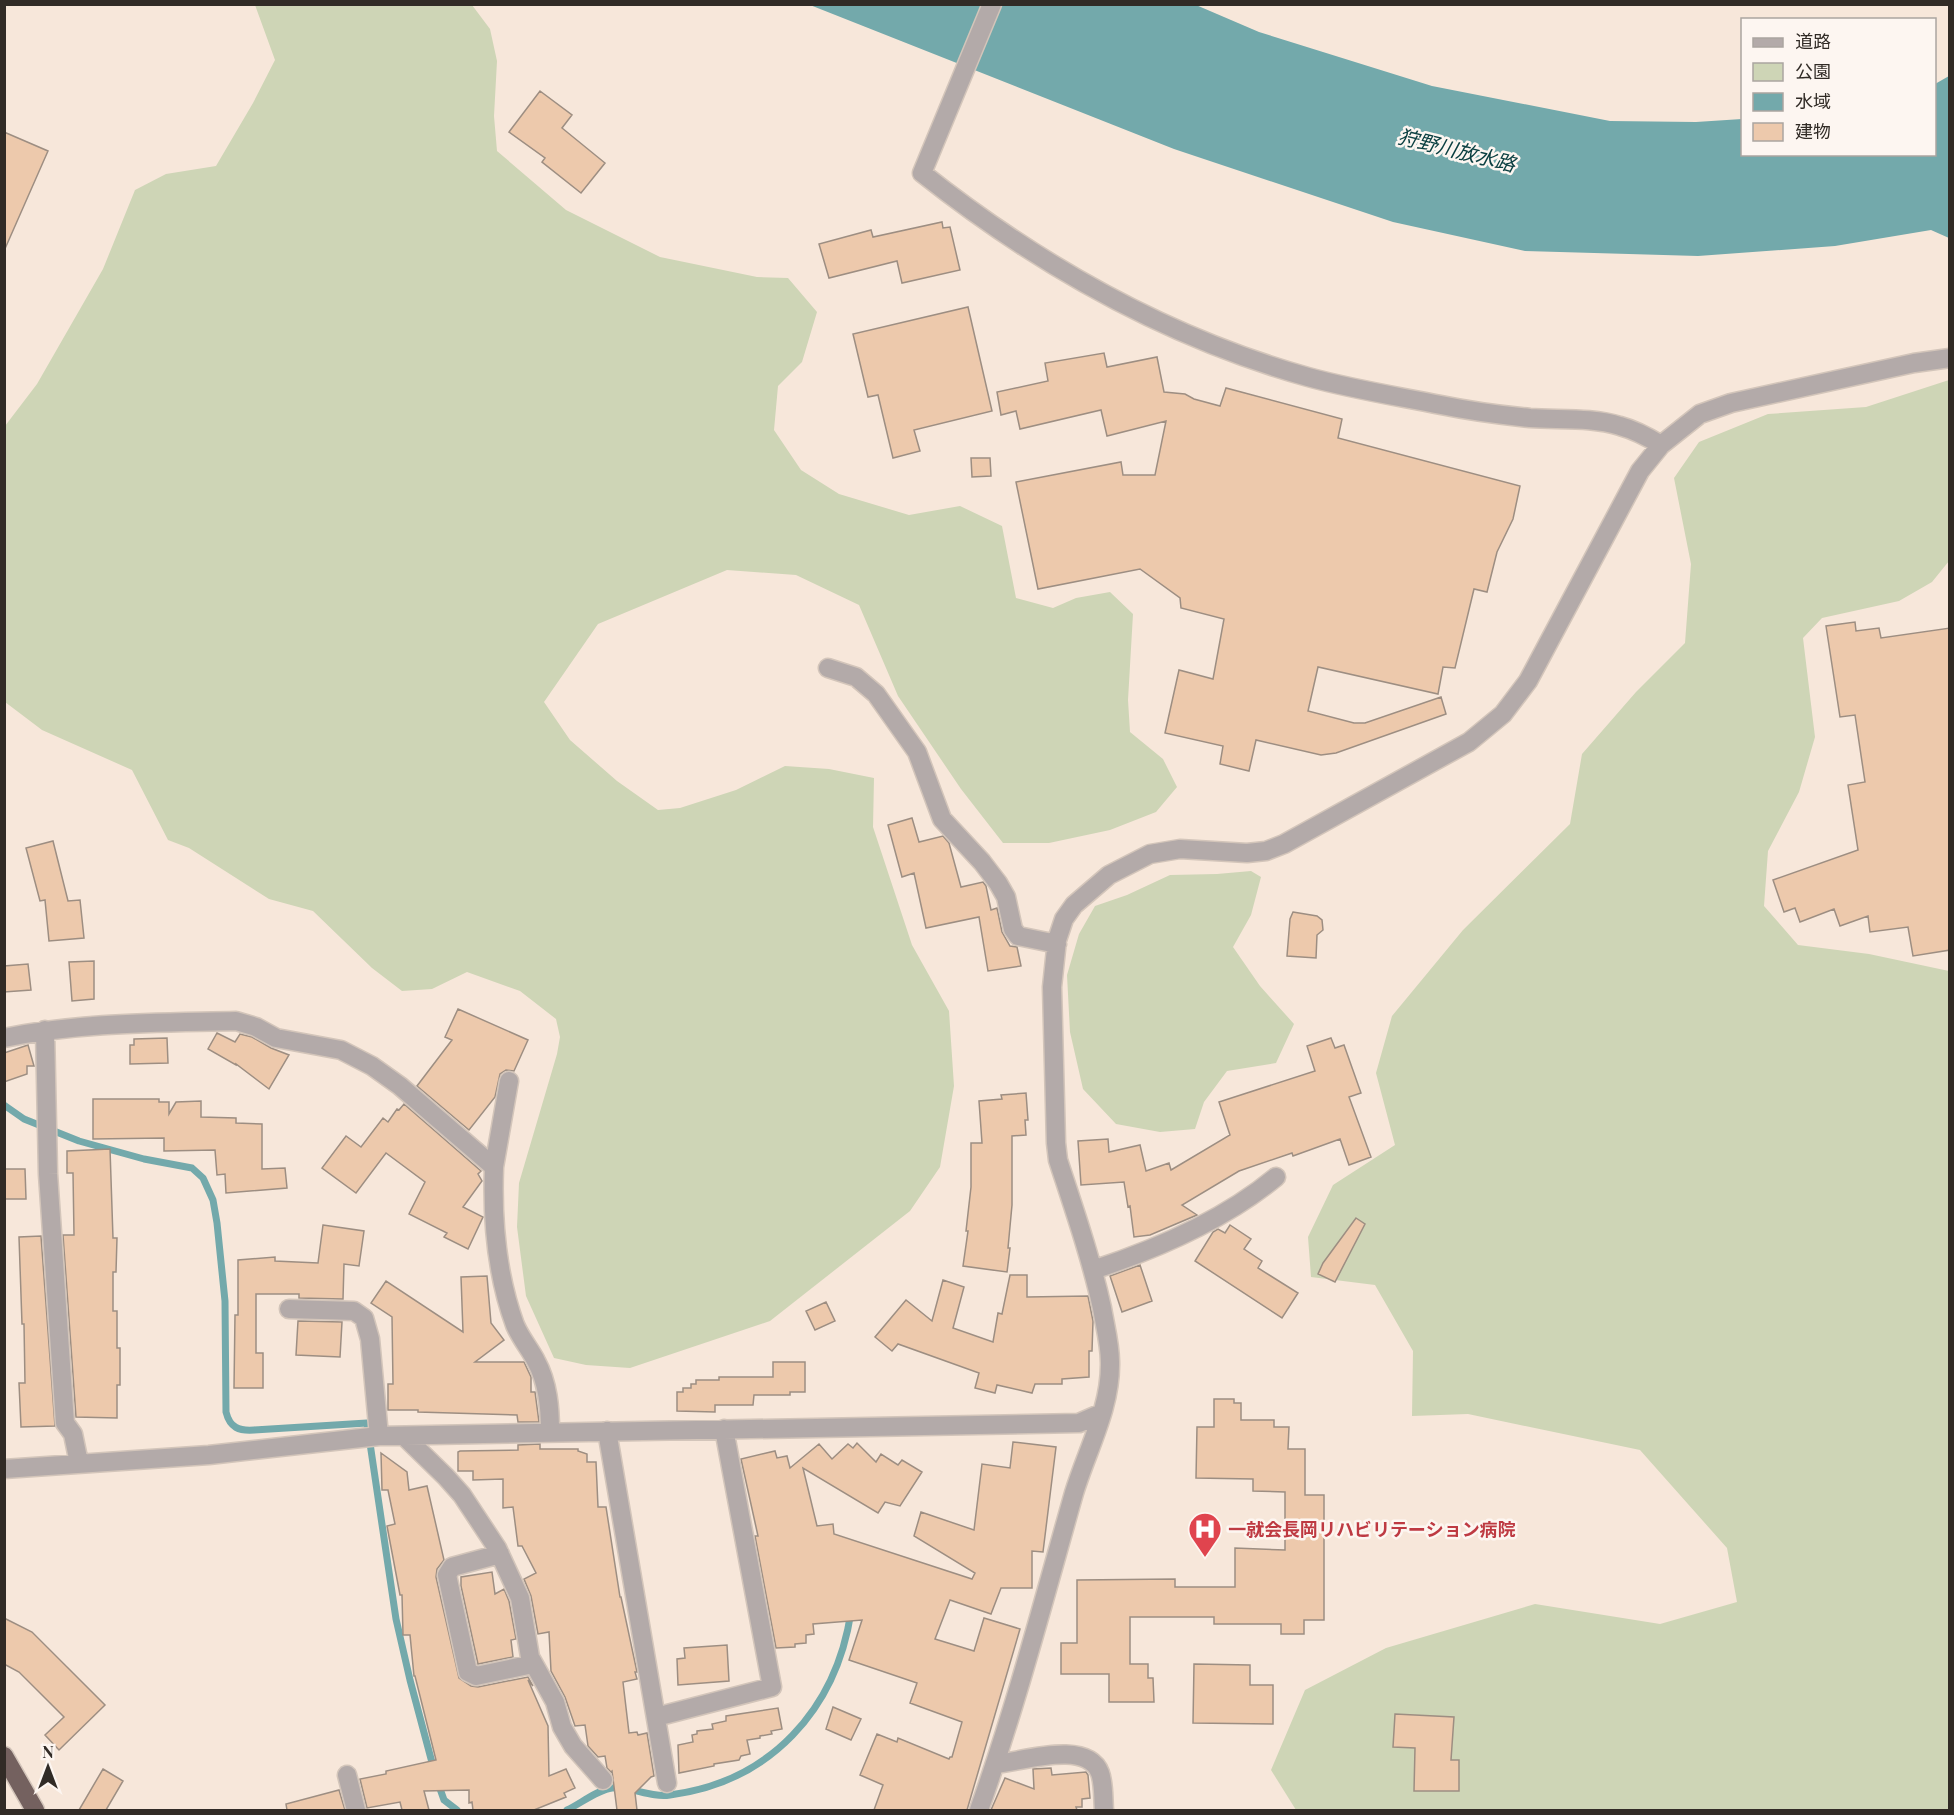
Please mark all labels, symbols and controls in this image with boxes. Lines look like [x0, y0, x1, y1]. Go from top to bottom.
legend [1741, 18, 1936, 156]
text: 道路 [1795, 29, 1831, 53]
text: 公園 [1795, 59, 1831, 83]
text: 水域 [1795, 89, 1831, 113]
text: 建物 [1795, 119, 1831, 143]
water label: 狩野川放水路 [1396, 121, 1520, 177]
hospital icon: 一就会長岡リハビリテーション病院 [1187, 1511, 1223, 1558]
place label: 一就会長岡リハビリテーション病院 [1228, 1517, 1516, 1541]
north arrow [18, 1737, 78, 1797]
text: N [42, 1741, 54, 1762]

